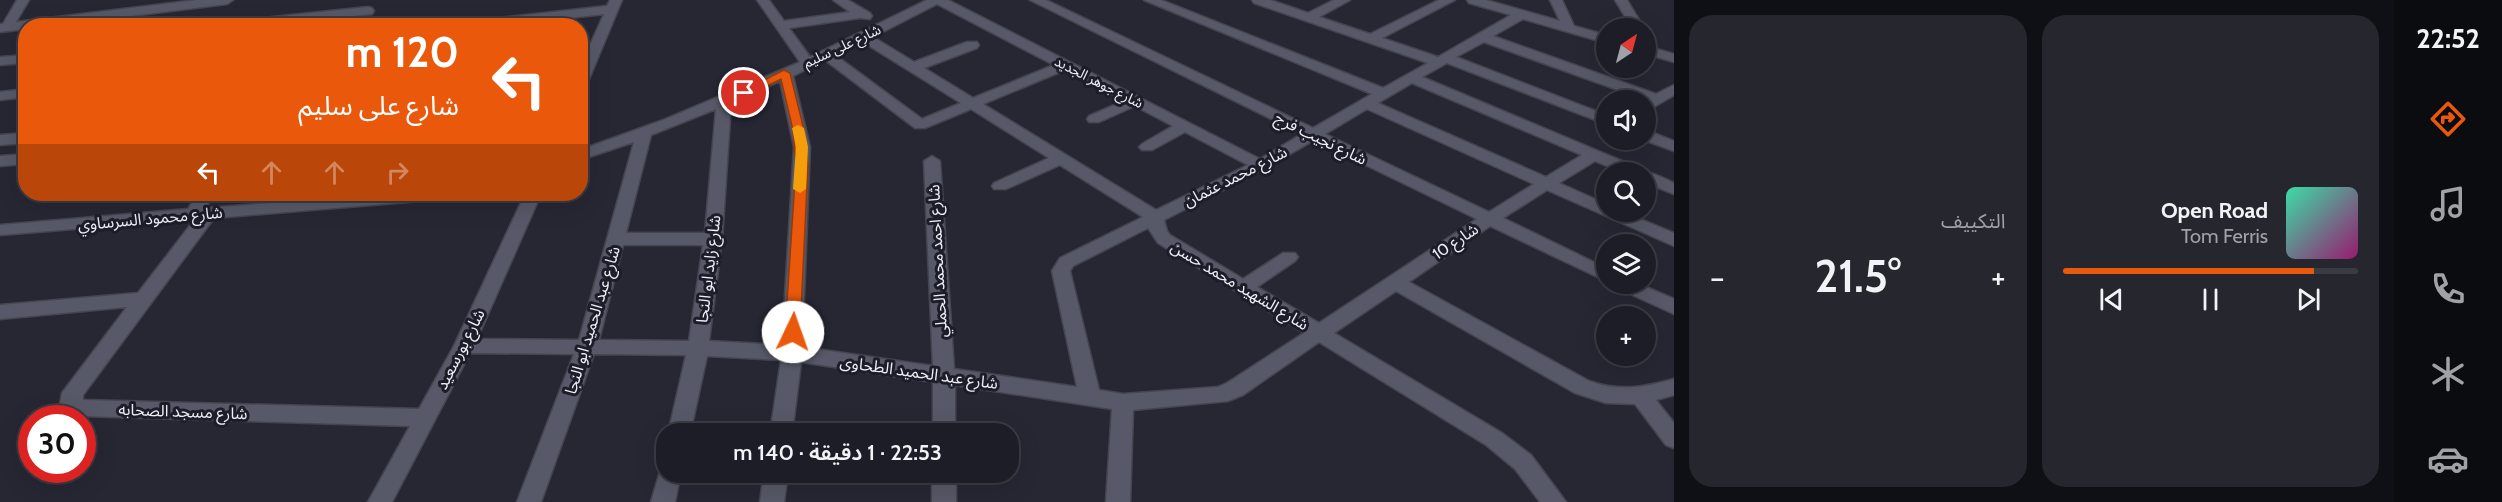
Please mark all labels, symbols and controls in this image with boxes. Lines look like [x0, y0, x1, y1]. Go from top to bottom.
north arrow [1596, 18, 1656, 78]
map controls [1596, 18, 1656, 366]
street label: شارع على سليم [800, 20, 884, 74]
text: 22:52 [2416, 22, 2480, 55]
text: 120 m [346, 26, 459, 78]
icon: left [480, 42, 558, 120]
street label: شارع جوهر الجديد [1051, 52, 1146, 114]
pin [718, 67, 769, 118]
icon: arrive [727, 76, 760, 109]
text: شارع على سليم [298, 89, 459, 122]
button: sound [1596, 90, 1656, 150]
icon: directions [2427, 98, 2469, 140]
street label: شارع نجيب فرج [1270, 108, 1370, 172]
street label: شارع محمد عثمان [1180, 142, 1292, 213]
icon: left [192, 156, 225, 189]
icon: ahead [255, 156, 288, 189]
icon: ahead [318, 156, 351, 189]
icon: right [381, 156, 414, 189]
button: search [1596, 162, 1656, 222]
icon: music [2427, 183, 2469, 225]
street label: شارع احمد محمد الحملي [924, 184, 954, 338]
text: Open Road [2161, 197, 2268, 224]
street label: شارع محمود السرساوي [77, 203, 224, 237]
text: التكييف [1941, 209, 2006, 233]
street label: شارع زايد ابو النجا [692, 214, 728, 324]
street label: شارع 10 [1429, 219, 1483, 266]
text: Tom Ferris [2181, 224, 2268, 248]
button: layers [1596, 234, 1656, 294]
street label: شارع الشهيد محمد حسن [1166, 237, 1312, 337]
street label: شارع عبد الحميد ابو النجا [561, 244, 627, 397]
text: 21.5° [1814, 249, 1901, 303]
text: − [1710, 257, 1725, 297]
text: + [1991, 257, 2006, 297]
icon: phone [2427, 268, 2469, 310]
icon: previous [2095, 283, 2128, 316]
icon: pause [2194, 283, 2227, 316]
icon: next [2292, 283, 2325, 316]
position arrow [761, 300, 825, 364]
street label: شارع بورسعيد [432, 306, 491, 394]
button: + [1596, 306, 1656, 366]
street label: شارع عبد الحميد الطحاوى [838, 352, 999, 396]
icon: climate [2427, 353, 2469, 395]
street label: شارع مسجد الصحابه [118, 400, 248, 426]
speed limit sign: 30 [18, 405, 96, 483]
icon: car [2427, 438, 2469, 480]
text: 22:53 · 1 دقيقة · 140 m [733, 439, 942, 466]

